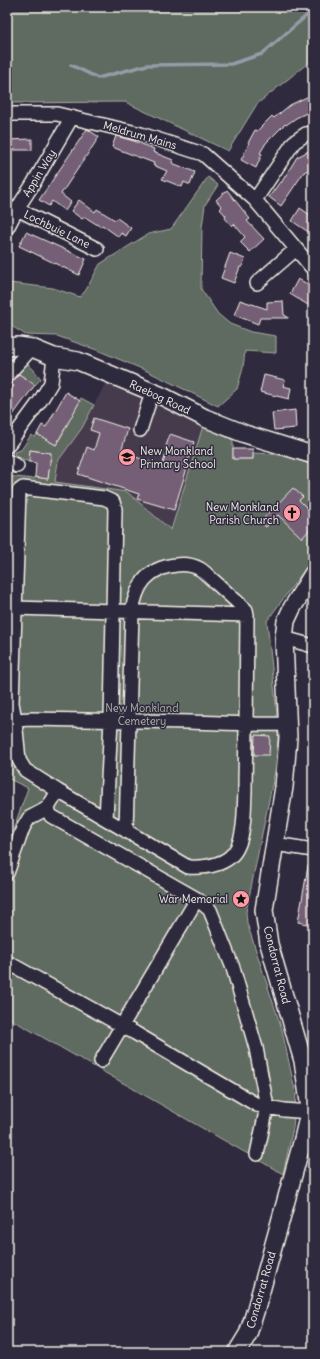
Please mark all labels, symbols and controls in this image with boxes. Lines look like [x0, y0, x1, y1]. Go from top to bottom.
street label: Meldrum Mains [102, 118, 178, 152]
street label: Appin Way [19, 147, 59, 199]
street label: Lochbuie Lane [22, 207, 92, 251]
street label: Raebog Road [127, 377, 193, 417]
place label: New Monkland Primary School [140, 444, 216, 471]
school or university icon: New Monkland Primary School [117, 447, 137, 467]
place label: New Monkland Parish Church [206, 500, 280, 527]
church icon: New Monkland Parish Church [282, 503, 302, 523]
park label: New Monkland Cemetery [105, 701, 179, 728]
place icon: War Memorial [231, 889, 251, 909]
place label: War Memorial [159, 892, 228, 906]
street label: Condorrat Road [261, 925, 294, 1006]
street label: Condorrat Road [243, 1249, 279, 1330]

